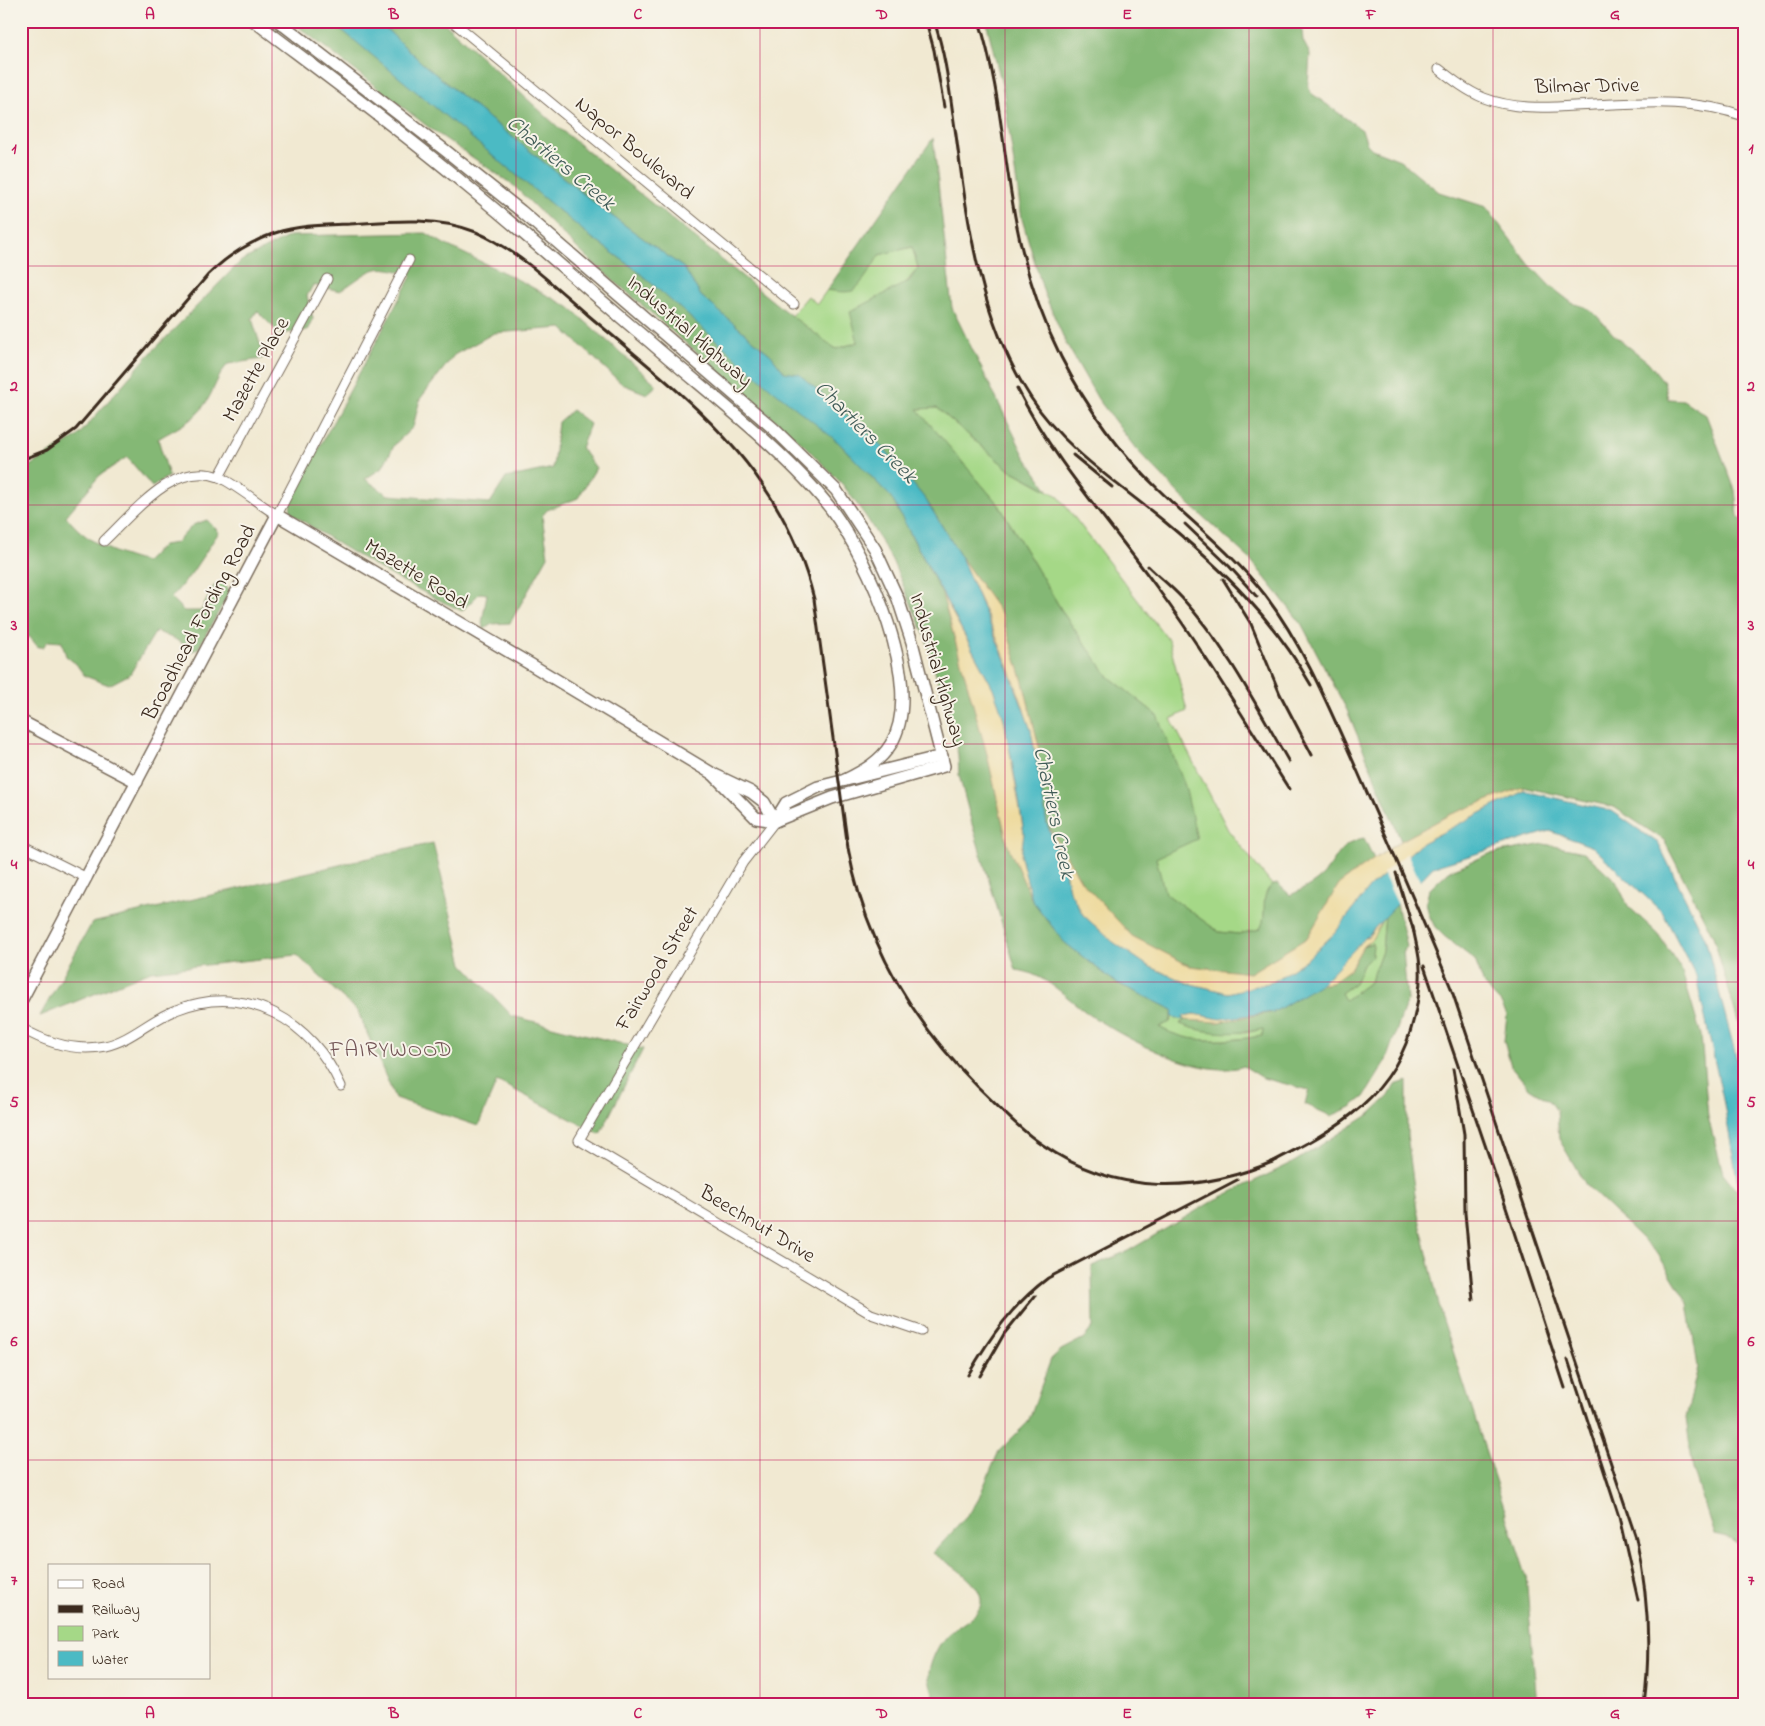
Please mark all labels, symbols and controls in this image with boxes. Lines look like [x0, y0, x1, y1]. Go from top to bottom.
text: A [145, 3, 155, 27]
text: B [388, 3, 400, 27]
text: C [634, 3, 643, 27]
text: D [875, 3, 888, 27]
text: E [1122, 3, 1132, 27]
text: F [1365, 3, 1377, 27]
text: G [1610, 3, 1620, 27]
street label: Bilmar Drive [1533, 71, 1640, 103]
street label: Napor Boulevard [568, 90, 700, 208]
water label: Chartiers Creek [498, 109, 623, 220]
text: 1 [11, 137, 17, 161]
text: 1 [1748, 137, 1754, 161]
street label: Industrial Highway [618, 269, 759, 397]
street label: Mazette Place [216, 312, 298, 428]
water label: Chartiers Creek [806, 374, 925, 493]
text: 2 [9, 375, 18, 399]
text: 2 [1746, 375, 1755, 399]
street label: Broadhead Fording Road [135, 520, 266, 728]
street label: Mazette Road [358, 532, 474, 618]
street label: Industrial Highway [899, 590, 973, 751]
text: 3 [10, 614, 18, 638]
text: 3 [1747, 614, 1755, 638]
water label: Chartiers Creek [1023, 744, 1083, 883]
text: 4 [10, 853, 18, 877]
text: 4 [1747, 853, 1755, 877]
street label: Fairwood Street [608, 901, 707, 1038]
district label: FAIRYWOOD [328, 1035, 453, 1067]
text: 5 [9, 1091, 19, 1115]
text: 5 [1746, 1091, 1756, 1115]
street label: Beechnut Drive [692, 1178, 821, 1272]
text: 6 [9, 1330, 18, 1354]
text: 6 [1746, 1330, 1755, 1354]
legend [48, 1564, 210, 1678]
text: 7 [11, 1569, 18, 1593]
text: 7 [1748, 1569, 1755, 1593]
text: Road [92, 1573, 125, 1595]
text: Railway [92, 1599, 140, 1622]
text: Park [92, 1623, 120, 1645]
text: Water [92, 1649, 128, 1671]
text: A [145, 1702, 155, 1726]
text: B [388, 1702, 400, 1726]
text: C [634, 1702, 643, 1726]
text: D [875, 1702, 888, 1726]
text: E [1122, 1702, 1132, 1726]
text: F [1365, 1702, 1377, 1726]
text: G [1610, 1702, 1620, 1726]

